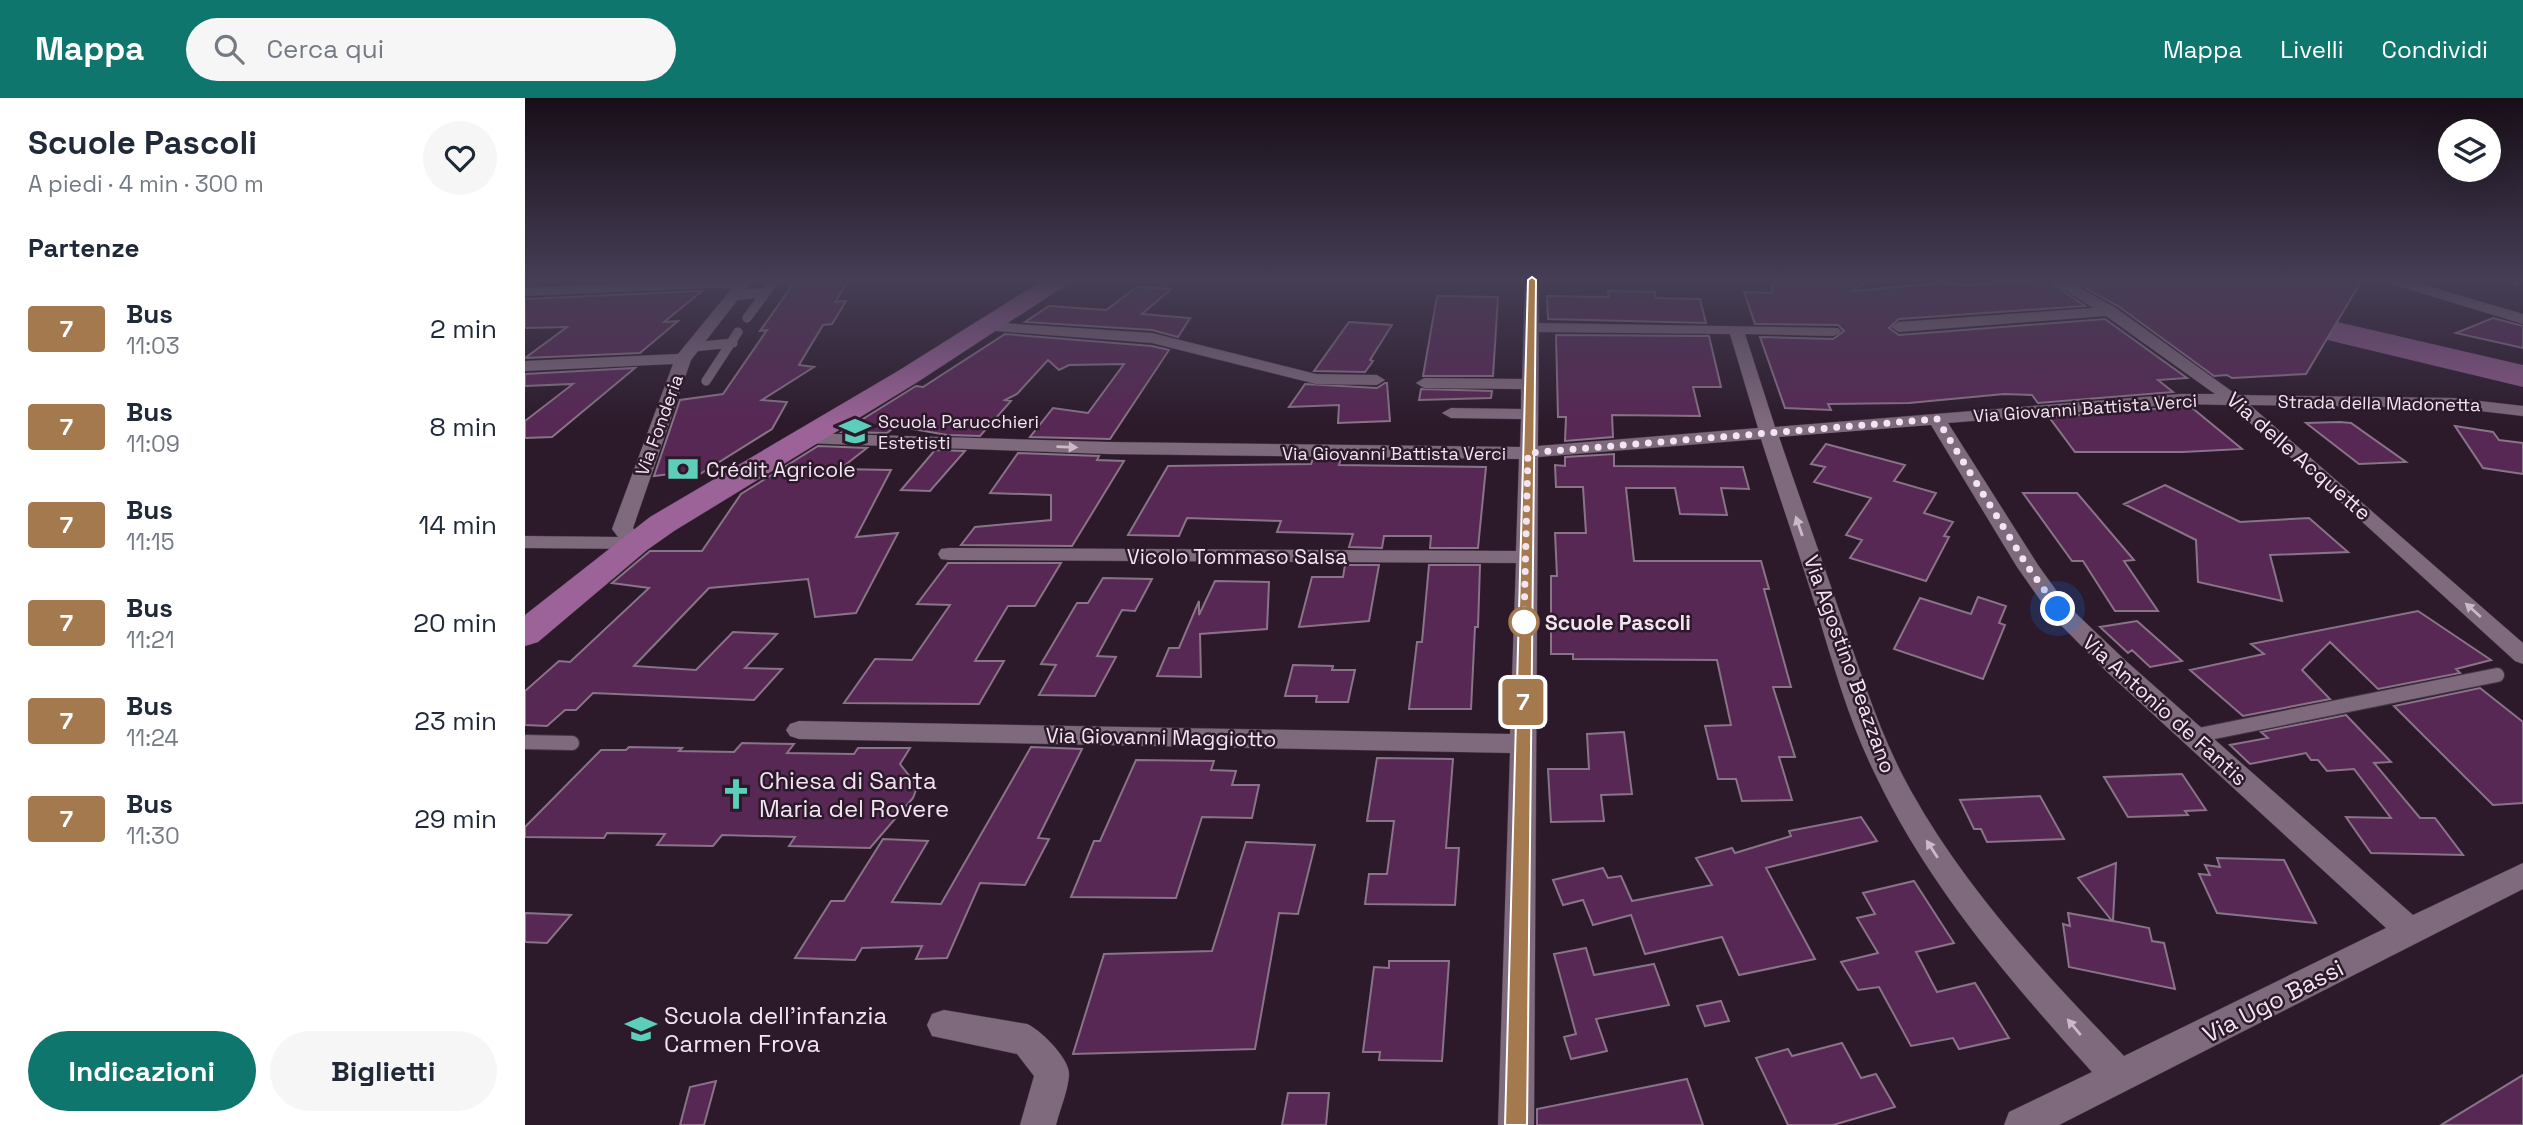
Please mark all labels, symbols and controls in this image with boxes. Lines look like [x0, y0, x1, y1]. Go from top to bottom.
search box [186, 18, 676, 81]
text: Mappa [35, 28, 144, 70]
icon: search [210, 30, 248, 68]
text: Cerca qui [266, 32, 384, 66]
text: Mappa [2163, 34, 2242, 65]
text: Livelli [2280, 34, 2344, 65]
text: Condividi [2382, 34, 2488, 65]
map controls [2438, 119, 2501, 182]
button: layers [2438, 119, 2501, 182]
button: heart [423, 121, 497, 195]
text: Scuole Pascoli [28, 122, 257, 164]
text: A piedi · 4 min · 300 m [28, 169, 264, 199]
text: Partenze [28, 231, 139, 265]
text: Bus [126, 297, 173, 331]
text: 2 min [430, 312, 497, 346]
text: 7 [60, 313, 73, 344]
text: 11:03 [126, 331, 180, 361]
street label: Via Fonderia [630, 371, 688, 479]
street label: Via delle Acquette [2221, 386, 2377, 526]
street label: Via Giovanni Battista Verci [1972, 389, 2198, 427]
street label: Strada della Madonetta [2277, 390, 2481, 416]
text: Bus [126, 395, 173, 429]
text: 8 min [429, 410, 497, 444]
place label: Scuola Parucchieri Estetisti [878, 410, 1039, 454]
text: 7 [60, 411, 73, 442]
school or university icon: Scuola Parucchieri Estetisti [838, 414, 872, 448]
text: 11:09 [126, 429, 180, 459]
one-way arrow [1056, 441, 1078, 453]
street label: Via Giovanni Battista Verci [1282, 442, 1506, 465]
bank icon: Crédit Agricole [666, 452, 700, 486]
place label: Crédit Agricole [706, 456, 856, 483]
text: Bus [126, 493, 173, 527]
text: 14 min [419, 508, 497, 542]
text: 7 [60, 509, 73, 540]
one-way arrow [1793, 516, 1804, 537]
text: 11:15 [126, 527, 174, 557]
street label: Vicolo Tommaso Salsa [1127, 543, 1347, 570]
street label: Via Agostino Beazzano [1798, 551, 1902, 777]
text: Bus [126, 591, 173, 625]
your location [2040, 591, 2075, 626]
one-way arrow [2464, 602, 2482, 618]
text: 20 min [413, 606, 497, 640]
text: 7 [60, 607, 73, 638]
marker: Scuole Pascoli [1509, 607, 1539, 637]
place label: Scuole Pascoli [1545, 609, 1691, 636]
text: 11:21 [126, 625, 175, 655]
street label: Via Antonio de Fantis [2077, 629, 2253, 791]
line badge: 7 [1500, 679, 1546, 725]
text: 7 [1516, 686, 1530, 717]
text: Bus [126, 689, 173, 723]
text: 23 min [414, 704, 497, 738]
text: 7 [60, 705, 73, 736]
street label: Via Giovanni Maggiotto [1045, 721, 1277, 753]
text: 11:24 [126, 723, 179, 753]
place label: Chiesa di Santa Maria del Rovere [759, 765, 949, 824]
church icon: Chiesa di Santa Maria del Rovere [719, 777, 753, 811]
text: Bus [126, 787, 173, 821]
text: 29 min [414, 802, 497, 836]
text: 7 [60, 803, 73, 834]
text: 11:30 [126, 821, 180, 851]
one-way arrow [1925, 840, 1939, 858]
street label: Via Ugo Bassi [2197, 952, 2349, 1050]
place label: Scuola dell'infanzia Carmen Frova [664, 1000, 887, 1059]
school or university icon: Scuola dell'infanzia Carmen Frova [624, 1012, 658, 1046]
one-way arrow [2067, 1018, 2082, 1035]
button: Indicazioni [28, 1031, 256, 1111]
button: Biglietti [270, 1031, 497, 1111]

